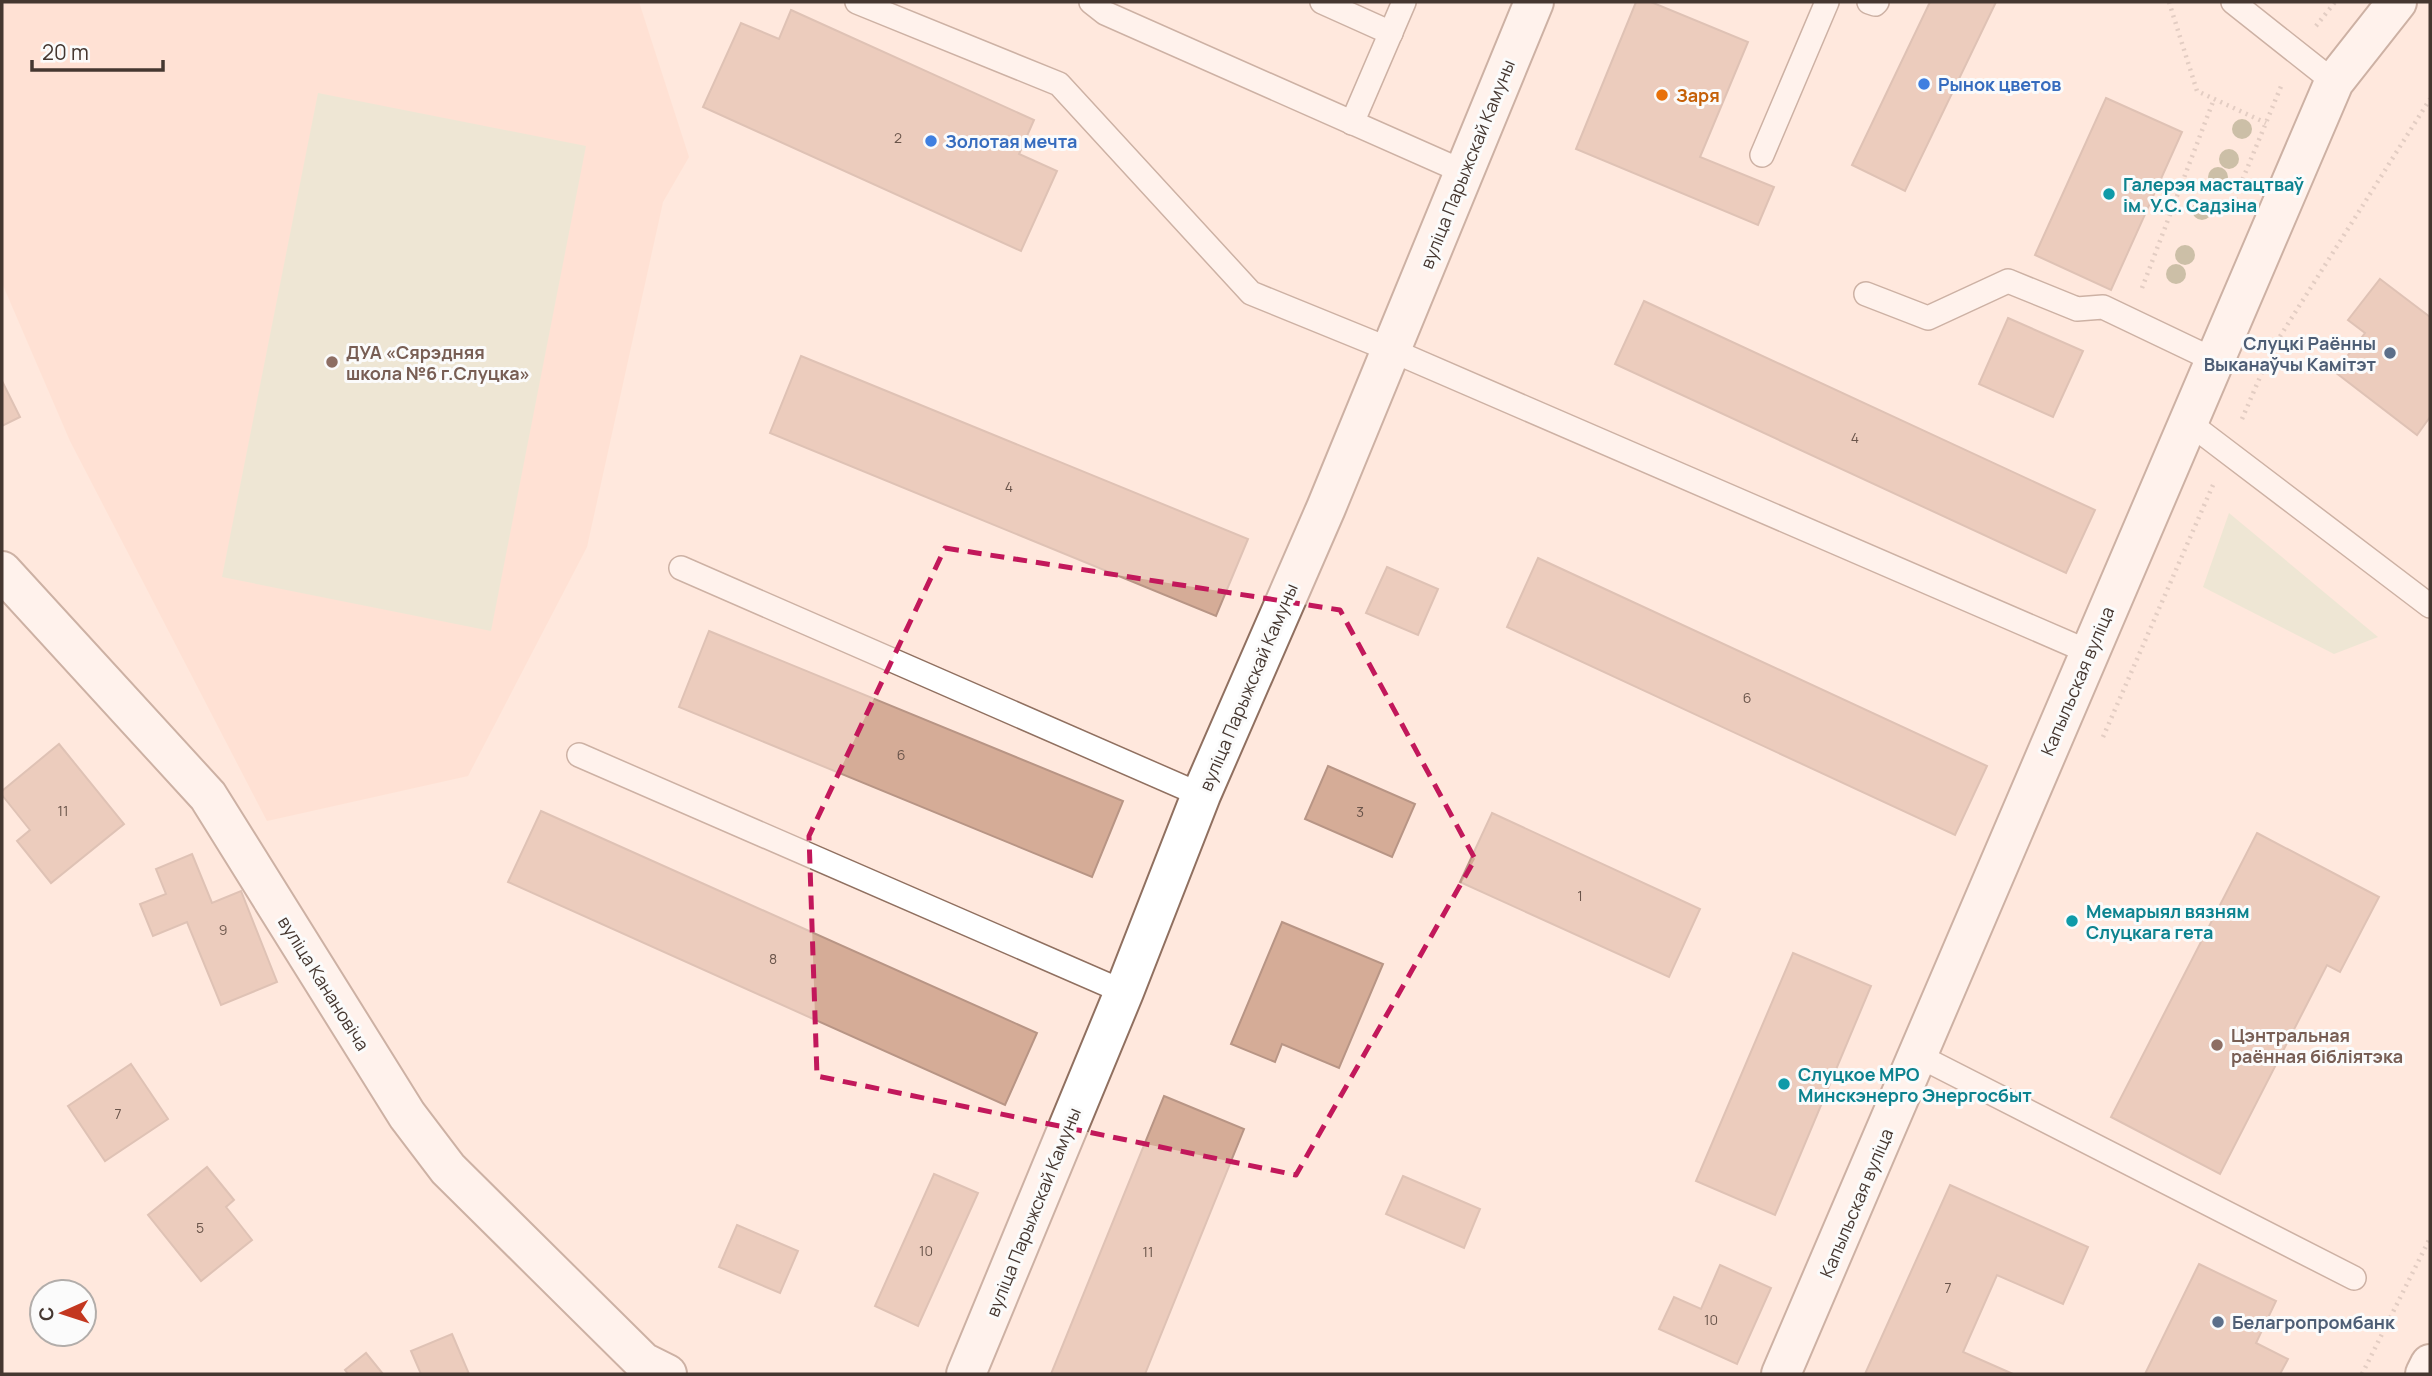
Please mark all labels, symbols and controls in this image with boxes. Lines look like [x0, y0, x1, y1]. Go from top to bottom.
scale bar [32, 28, 163, 72]
text: 20 m [42, 38, 89, 66]
street label: вуліца Парыжскай Камуны [1414, 56, 1520, 272]
place label: Рынок цветов [1938, 72, 2061, 96]
marker: Рынок цветов [1916, 76, 1932, 92]
place label: Заря [1676, 83, 1720, 107]
marker: Заря [1654, 87, 1670, 103]
house number: 2 [894, 128, 902, 147]
place label: Золотая мечта [945, 129, 1077, 153]
marker: Золотая мечта [923, 133, 939, 149]
place label: Галерэя мастацтваў ім. У.С. Садзіна [2123, 172, 2304, 217]
marker: Галерэя мастацтваў ім. У.С. Садзіна [2101, 186, 2117, 202]
place label: Слуцкі Раённы Выканаўчы Камітэт [2204, 331, 2376, 376]
place label: ДУА «Сярэдняя школа №6 г.Слуцка» [346, 340, 530, 385]
marker: Слуцкі Раённы Выканаўчы Камітэт [2382, 345, 2398, 361]
marker: ДУА «Сярэдняя школа №6 г.Слуцка» [324, 354, 340, 370]
house number: 4 [1851, 428, 1859, 447]
house number: 4 [1005, 477, 1013, 496]
street label: вуліца Парыжскай Камуны [1193, 579, 1303, 795]
street label: Капыльская вуліца [2035, 603, 2119, 759]
house number: 6 [1743, 688, 1751, 707]
house number: 6 [897, 745, 905, 764]
house number: 11 [58, 801, 68, 820]
house number: 3 [1356, 802, 1364, 821]
house number: 1 [1577, 886, 1583, 905]
place label: Мемарыял вязням Слуцкага гета [2086, 899, 2249, 944]
street label: вуліца Канановіча [273, 911, 375, 1055]
marker: Мемарыял вязням Слуцкага гета [2064, 913, 2080, 929]
house number: 9 [219, 920, 227, 939]
house number: 8 [769, 949, 777, 968]
place label: Цэнтральная раённая бібліятэка [2231, 1023, 2403, 1068]
marker: Цэнтральная раённая бібліятэка [2209, 1037, 2225, 1053]
place label: Слуцкое МРО Минскэнерго Энергосбыт [1798, 1062, 2032, 1107]
marker: Слуцкое МРО Минскэнерго Энергосбыт [1776, 1076, 1792, 1092]
house number: 7 [114, 1104, 122, 1123]
street label: вуліца Парыжскай Камуны [980, 1104, 1086, 1320]
street label: Капыльская вуліца [1814, 1125, 1898, 1281]
house number: 5 [196, 1218, 204, 1237]
house number: 10 [919, 1241, 933, 1260]
house number: 11 [1143, 1242, 1153, 1261]
north arrow [28, 1278, 98, 1348]
house number: 7 [1944, 1278, 1952, 1297]
text: С [33, 1306, 59, 1322]
house number: 10 [1704, 1310, 1718, 1329]
place label: Белагропромбанк [2232, 1310, 2396, 1334]
marker: Белагропромбанк [2210, 1314, 2226, 1330]

